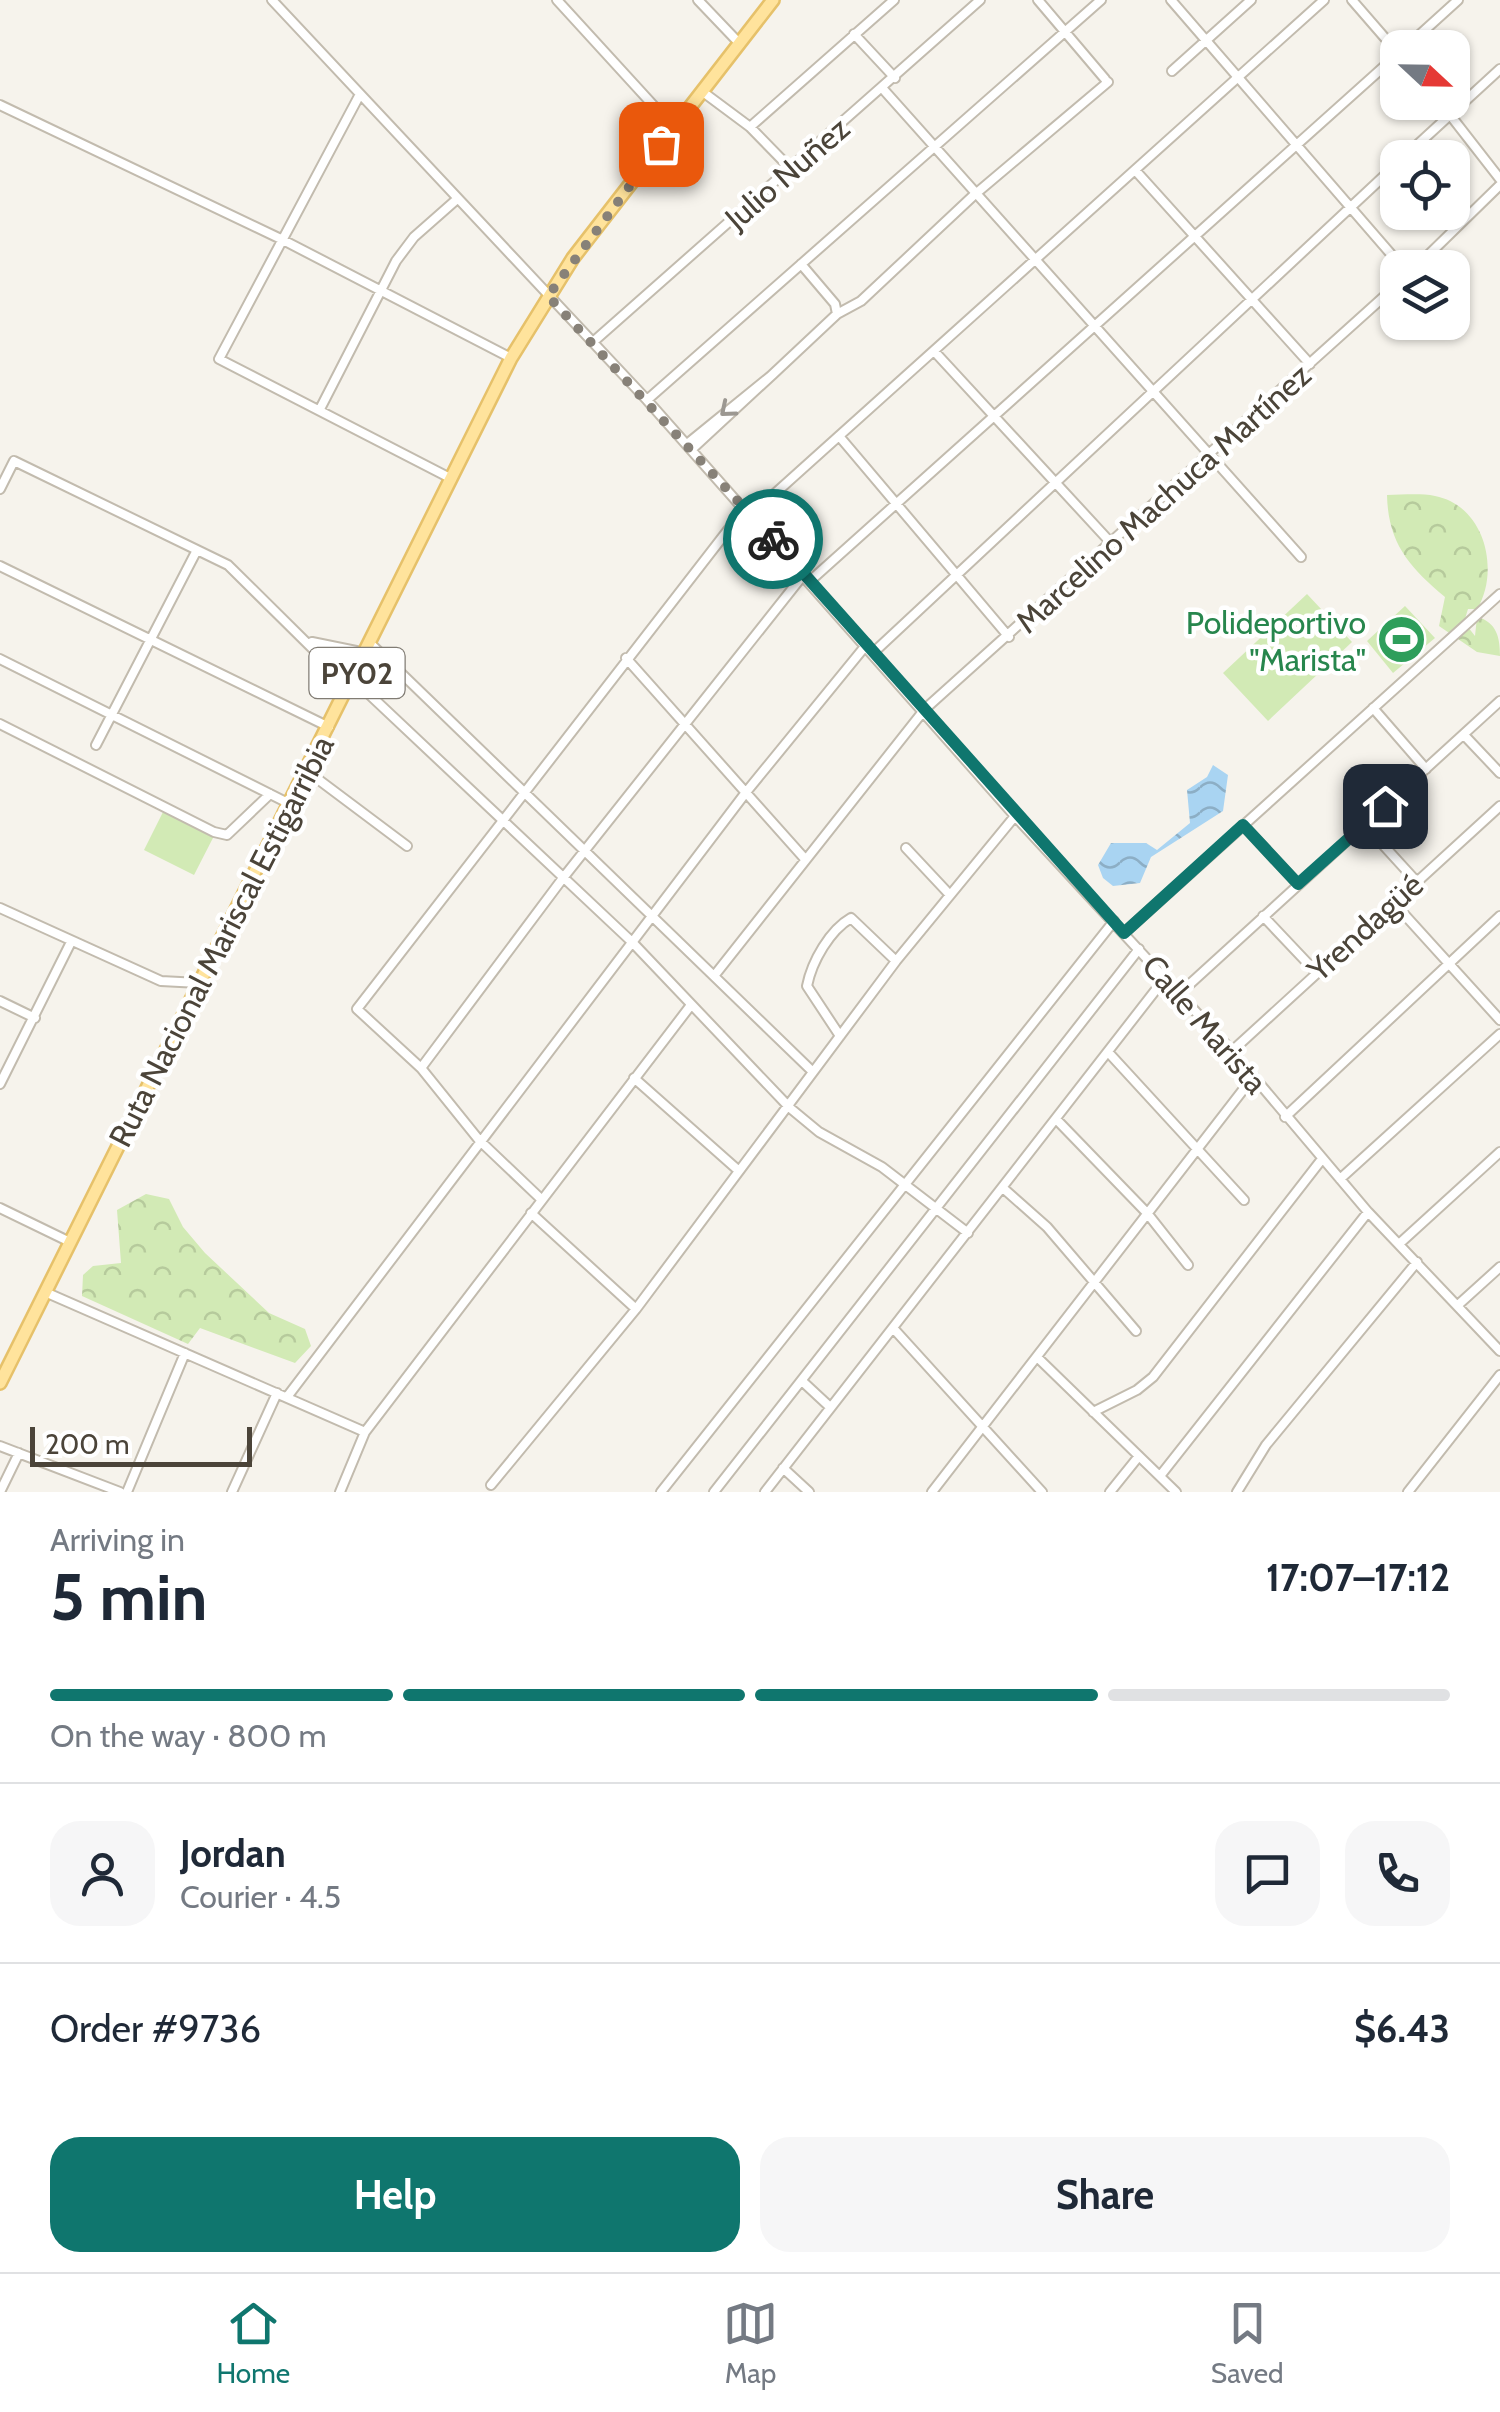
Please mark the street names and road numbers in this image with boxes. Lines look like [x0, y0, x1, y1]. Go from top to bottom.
street label: Julio Nuñez [716, 108, 857, 238]
street label: Marcelino Machuca Martínez [1007, 355, 1319, 641]
road number: PY02 [310, 648, 404, 698]
street label: Ruta Nacional Mariscal Estigarribia [100, 728, 342, 1153]
street label: Yrendagüé [1298, 865, 1431, 990]
street label: Calle Marista [1134, 947, 1276, 1102]

